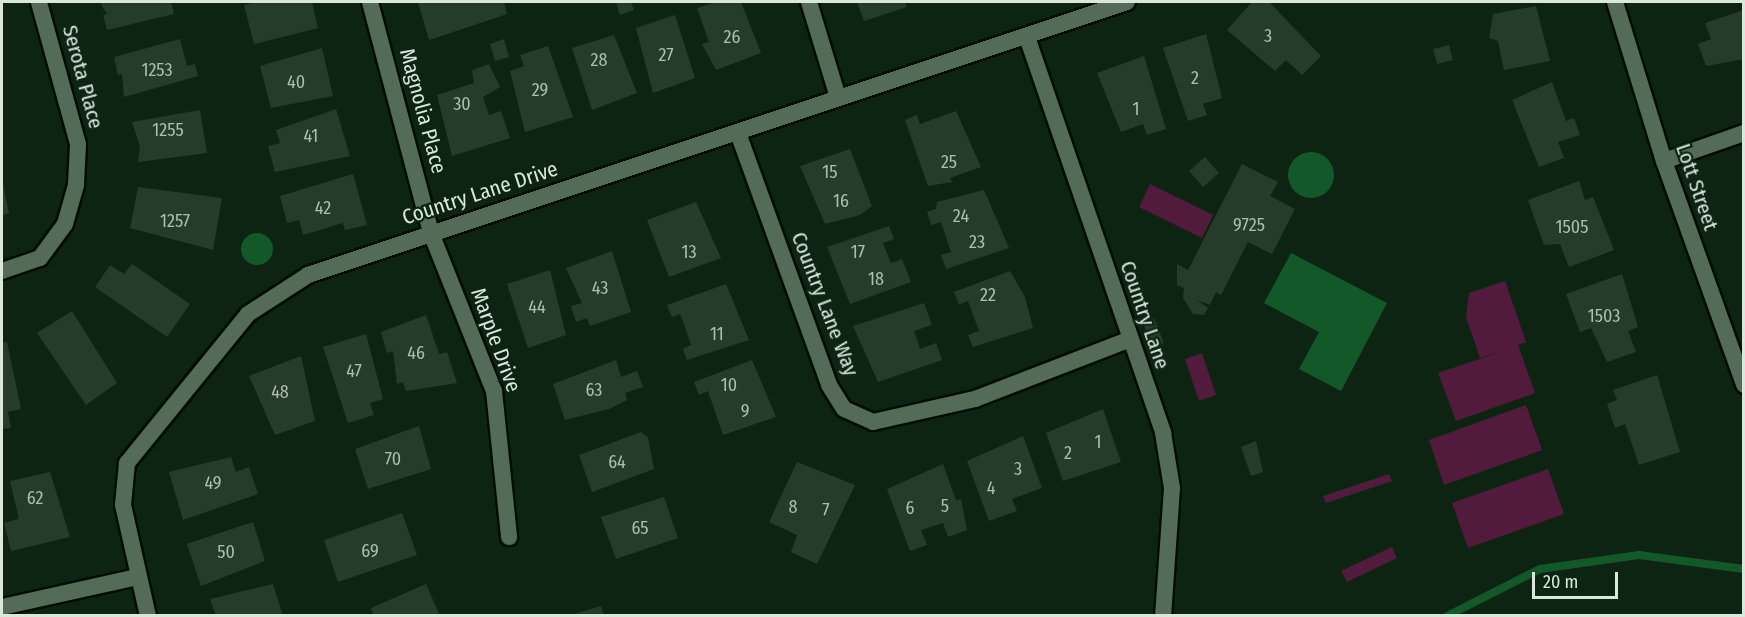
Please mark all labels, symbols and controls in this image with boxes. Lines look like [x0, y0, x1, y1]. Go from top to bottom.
street label: Serota Place [57, 23, 109, 131]
house number: 3 [1264, 25, 1272, 47]
house number: 26 [724, 26, 740, 48]
house number: 27 [658, 44, 674, 66]
street label: Magnolia Place [394, 46, 452, 176]
house number: 28 [591, 49, 607, 71]
house number: 1253 [141, 59, 173, 81]
house number: 2 [1191, 67, 1199, 89]
house number: 40 [287, 71, 305, 93]
house number: 29 [532, 79, 548, 101]
house number: 30 [453, 93, 471, 115]
house number: 1 [1132, 98, 1140, 120]
house number: 1255 [152, 119, 184, 141]
house number: 41 [304, 125, 318, 147]
street label: Lott Street [1670, 140, 1724, 234]
house number: 25 [941, 151, 957, 173]
street label: Country Lane Drive [399, 156, 561, 230]
house number: 15 [822, 161, 838, 183]
house number: 16 [833, 190, 849, 212]
house number: 42 [315, 197, 331, 219]
house number: 24 [953, 205, 969, 227]
house number: 1257 [160, 210, 190, 232]
house number: 9725 [1233, 214, 1265, 236]
house number: 1505 [1556, 216, 1588, 238]
street label: Country Lane Way [786, 228, 864, 380]
house number: 23 [969, 231, 985, 253]
house number: 13 [681, 241, 697, 263]
house number: 17 [851, 241, 865, 263]
street label: Country Lane [1115, 258, 1175, 372]
house number: 18 [868, 268, 884, 290]
house number: 43 [592, 277, 608, 299]
house number: 22 [980, 284, 996, 306]
street label: Marple Drive [466, 285, 526, 395]
house number: 44 [528, 296, 546, 318]
house number: 1503 [1588, 305, 1620, 327]
house number: 11 [710, 323, 724, 345]
house number: 46 [407, 342, 425, 364]
house number: 47 [346, 360, 362, 382]
house number: 10 [721, 374, 737, 396]
house number: 63 [586, 379, 602, 401]
house number: 48 [271, 381, 289, 403]
house number: 9 [741, 400, 749, 422]
house number: 1 [1094, 431, 1102, 453]
house number: 2 [1064, 442, 1072, 464]
house number: 70 [385, 448, 401, 470]
house number: 64 [608, 451, 626, 473]
house number: 3 [1014, 458, 1022, 480]
house number: 49 [204, 472, 222, 494]
house number: 4 [987, 477, 995, 499]
house number: 62 [27, 487, 43, 509]
house number: 5 [941, 495, 949, 517]
house number: 8 [789, 496, 797, 518]
house number: 6 [906, 497, 914, 519]
house number: 7 [822, 499, 830, 521]
house number: 65 [631, 517, 649, 539]
house number: 69 [361, 540, 379, 562]
house number: 50 [217, 541, 235, 563]
scale bar [1535, 560, 1620, 598]
text: 20 m [1543, 571, 1578, 593]

